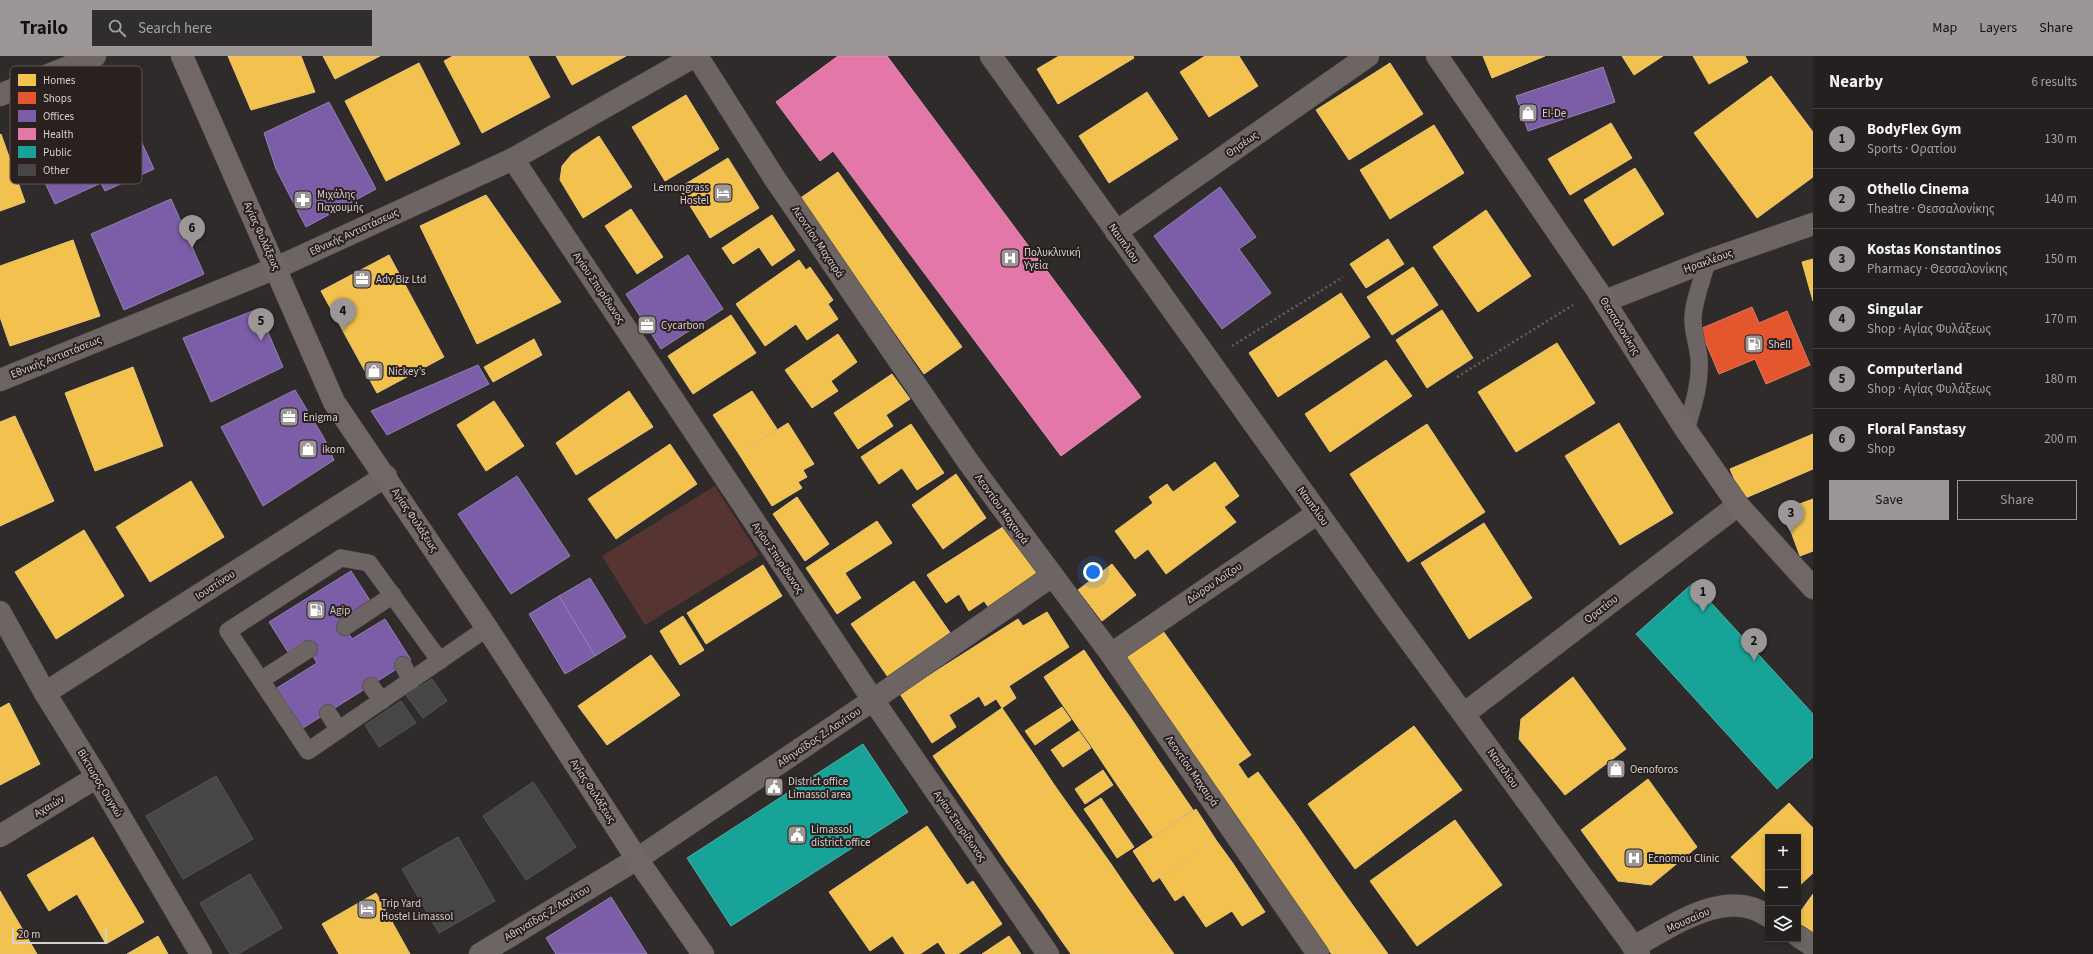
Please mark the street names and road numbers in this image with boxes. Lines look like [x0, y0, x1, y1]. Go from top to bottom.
street label: Θησέως [1223, 127, 1261, 161]
street label: Αγίας Φυλάξεως [240, 199, 284, 273]
street label: Λεοντίου Μαχαιρά [789, 203, 847, 281]
street label: Εθνικής Αντιστάσεως [307, 205, 401, 259]
street label: Ναυπλίου [1105, 220, 1143, 266]
street label: Ηρακλέους [1681, 245, 1735, 277]
street label: Αγίου Σπυρίδωνος [569, 249, 629, 327]
street label: Θεσσαλονίκης [1596, 294, 1644, 358]
street label: Εθνικής Αντιστάσεως [8, 332, 104, 382]
street label: Λεοντίου Μαχαιρά [971, 471, 1033, 547]
street label: Ναυπλίου [1294, 483, 1332, 529]
street label: Αγίας Φυλάξεως [388, 485, 442, 555]
street label: Αγίου Σπυρίδωνος [748, 519, 808, 597]
street label: Δώρου Λοΐζου [1183, 559, 1245, 607]
street label: Ιουστίνου [192, 567, 238, 603]
street label: Ορατίου [1581, 591, 1621, 627]
street label: Αθηναΐδος Ζ. Λανίτου [774, 704, 864, 770]
street label: Λεοντίου Μαχαιρά [1162, 733, 1222, 809]
street label: Ναυπλίου [1484, 745, 1522, 791]
street label: Βίκτωρος Ουγκώ [74, 746, 126, 820]
street label: Αγίας Φυλάξεως [567, 756, 620, 826]
street label: Αγίου Σπυρίδωνος [930, 788, 990, 865]
street label: Αχαιών [31, 791, 67, 821]
street label: Αθηναΐδος Ζ. Λανίτου [501, 881, 593, 945]
street label: Μουσαίου [1664, 904, 1712, 936]

